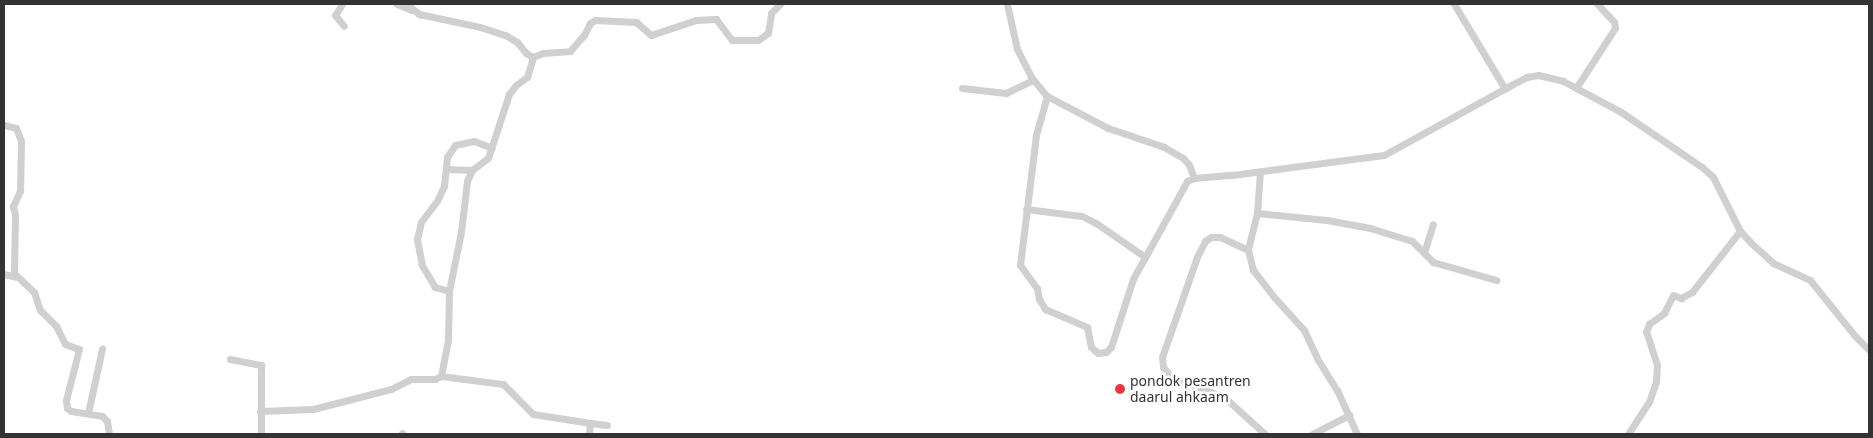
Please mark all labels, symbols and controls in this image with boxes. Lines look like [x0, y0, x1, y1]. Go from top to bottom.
place label: pondok pesantren daarul ahkaam [1130, 373, 1251, 406]
marker: pondok pesantren daarul ahkaam [1114, 383, 1126, 395]

